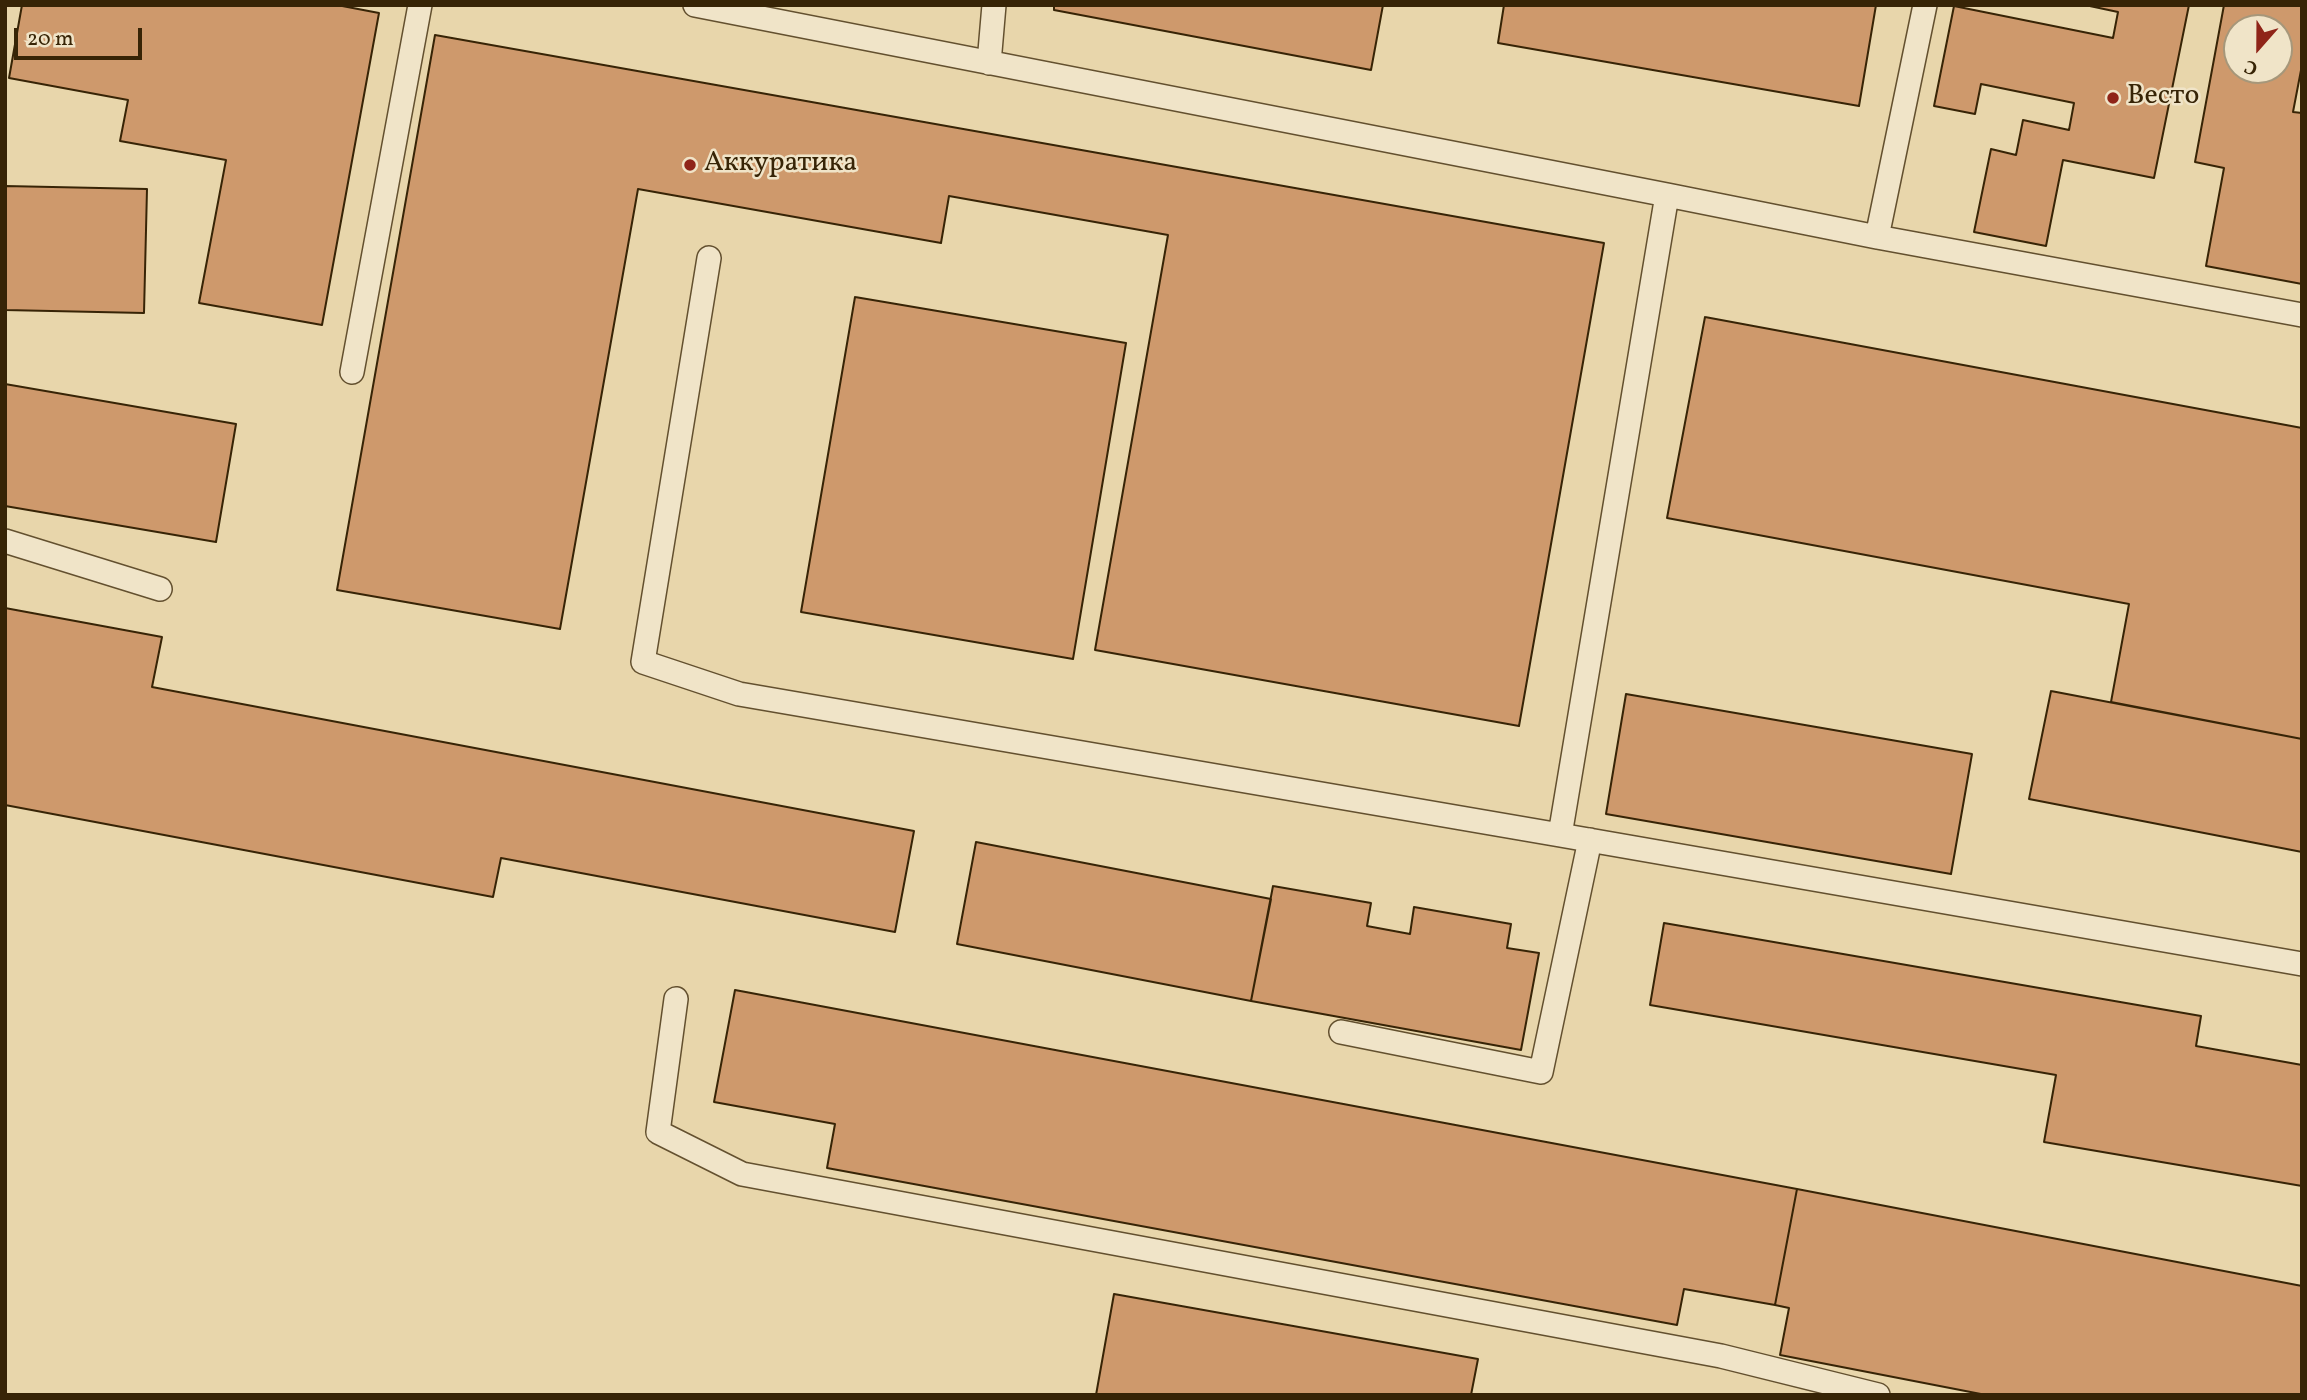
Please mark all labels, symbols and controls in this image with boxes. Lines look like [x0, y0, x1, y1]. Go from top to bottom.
scale bar [18, 14, 145, 58]
north arrow [2223, 14, 2293, 84]
text: 20 m [27, 25, 73, 54]
text: С [2241, 52, 2262, 81]
place label: Весто [2127, 81, 2199, 115]
marker: Весто [2105, 90, 2121, 106]
place label: Аккуратика [704, 148, 857, 182]
marker: Аккуратика [682, 157, 698, 173]

